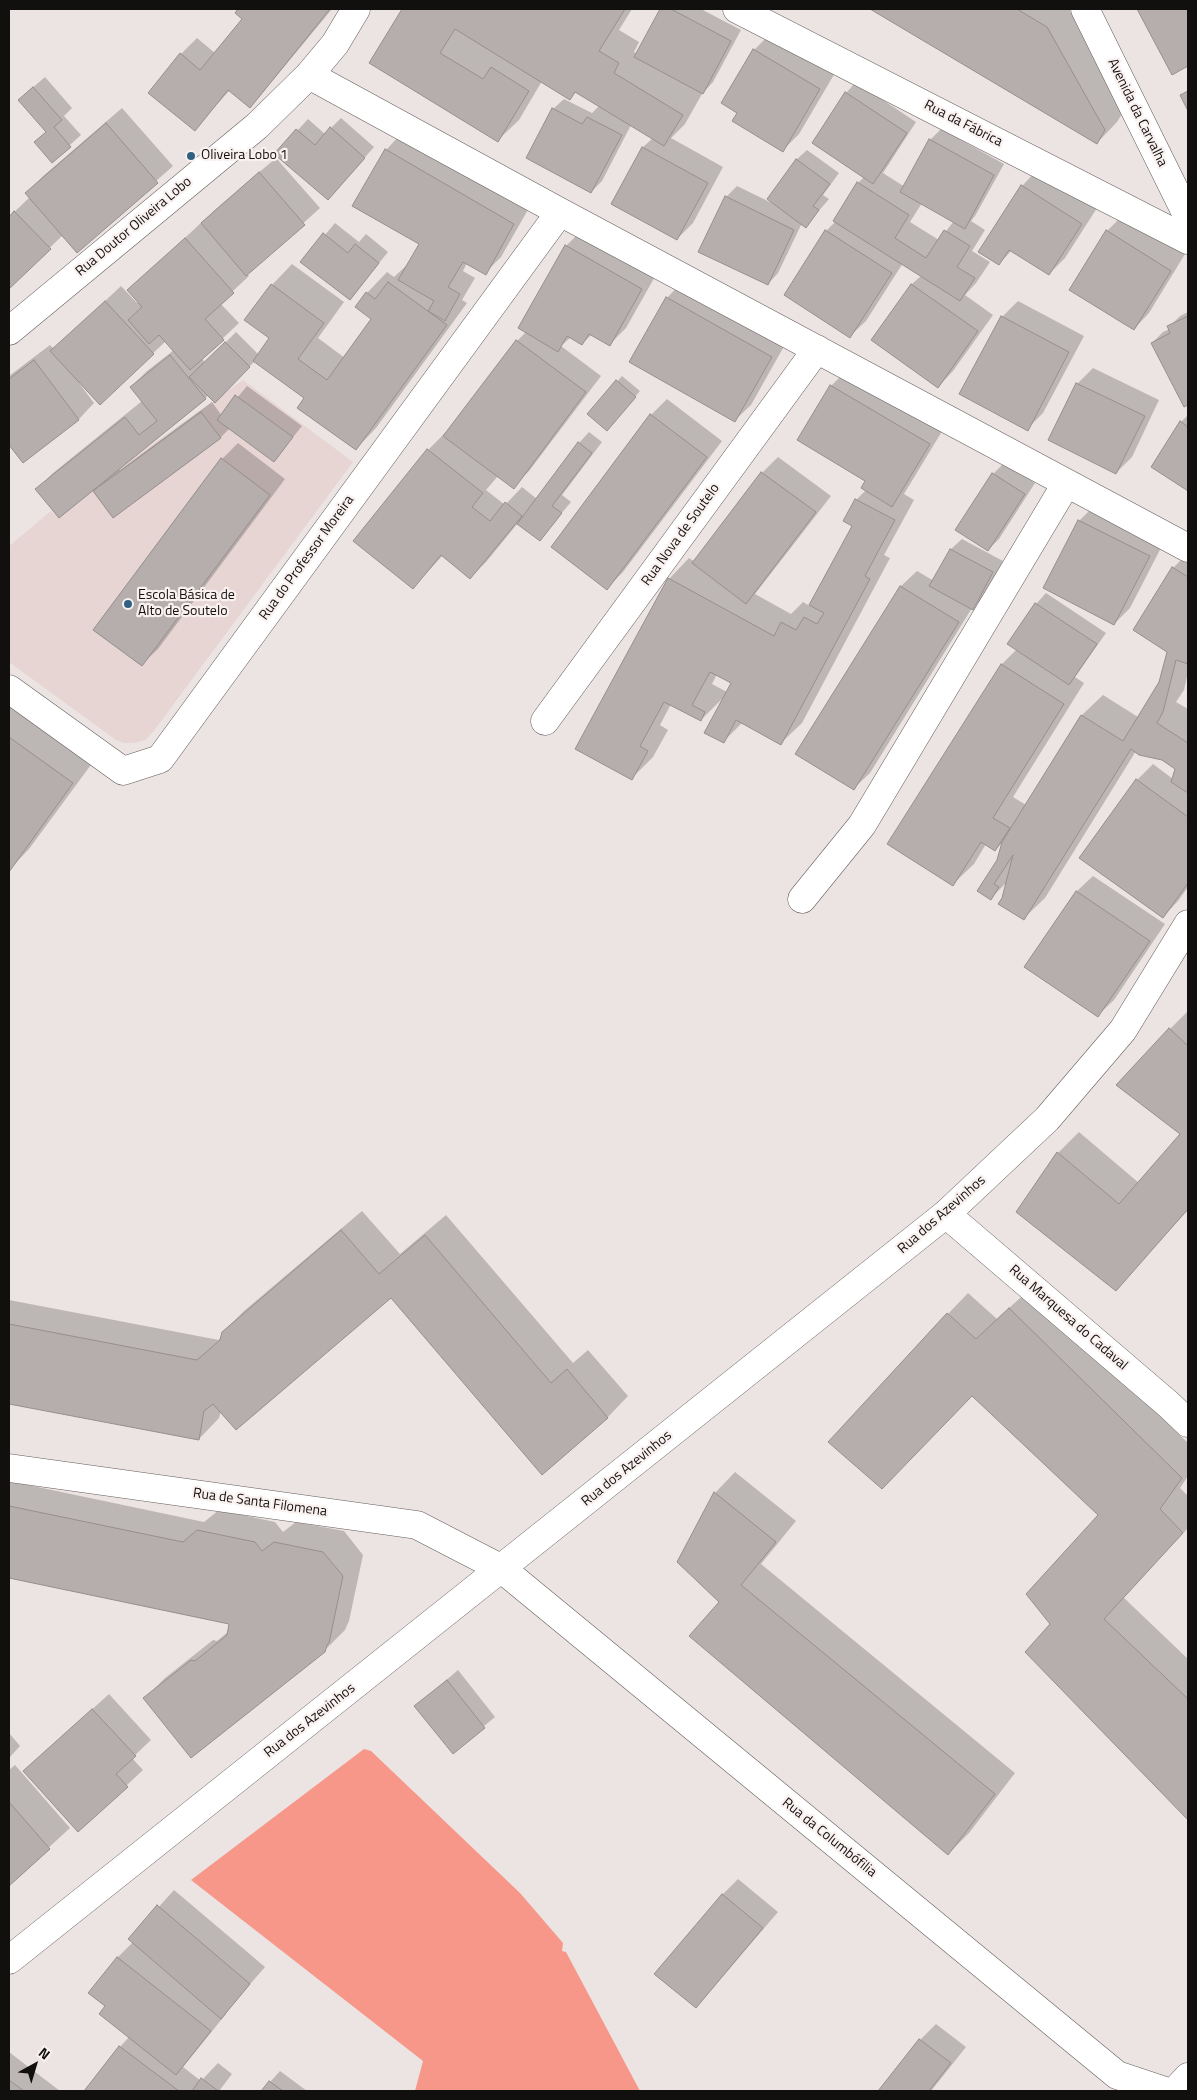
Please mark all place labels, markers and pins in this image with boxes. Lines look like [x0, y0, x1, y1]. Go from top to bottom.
place label: Oliveira Lobo 1 [201, 148, 288, 164]
marker: Oliveira Lobo 1 [185, 150, 197, 162]
place label: Escola Básica de Alto de Soutelo [138, 588, 235, 620]
marker: Escola Básica de Alto de Soutelo [122, 598, 134, 610]

